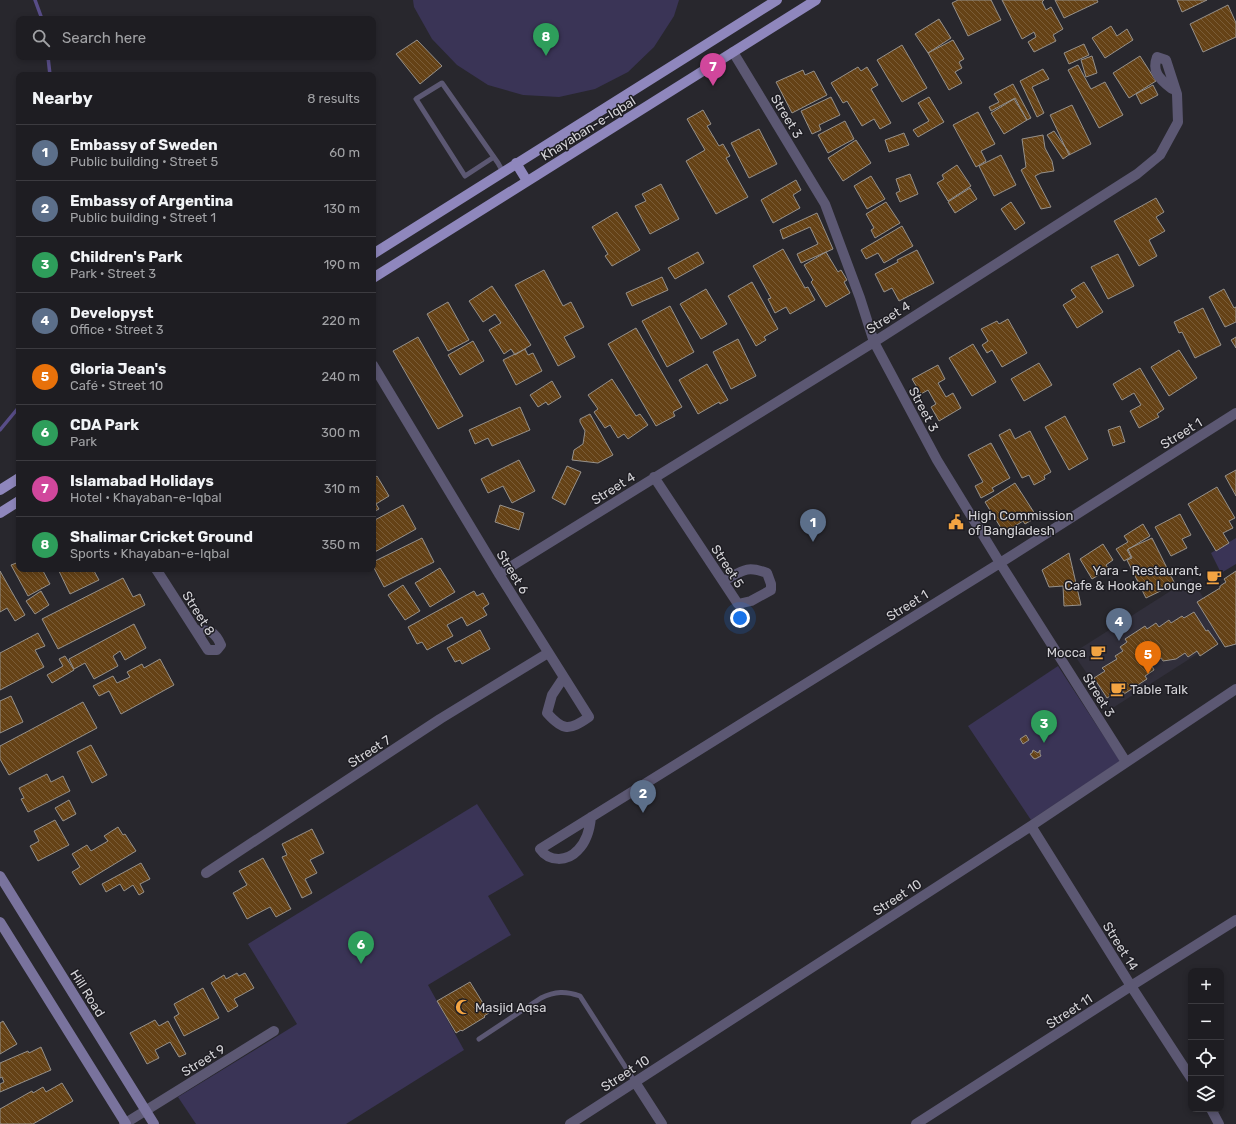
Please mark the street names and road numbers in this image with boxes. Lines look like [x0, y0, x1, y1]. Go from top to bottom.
street label: Street 3 [768, 92, 806, 141]
street label: Khayaban-e-Iqbal [538, 93, 638, 164]
street label: Street 4 [864, 298, 913, 337]
street label: Street 3 [906, 384, 942, 434]
street label: Street 1 [1158, 415, 1205, 452]
street label: Street 4 [589, 469, 638, 508]
street label: Street 5 [708, 542, 747, 591]
street label: Street 6 [493, 548, 532, 597]
street label: Street 1 [884, 587, 931, 624]
street label: Street 8 [179, 588, 218, 638]
street label: Street 3 [1079, 671, 1118, 720]
street label: Street 7 [345, 732, 394, 771]
street label: Street 10 [870, 876, 924, 919]
street label: Street 14 [1100, 919, 1141, 973]
street label: Hill Road [67, 967, 108, 1020]
street label: Street 11 [1043, 991, 1095, 1032]
street label: Street 9 [179, 1041, 228, 1080]
street label: Street 10 [598, 1052, 652, 1095]

